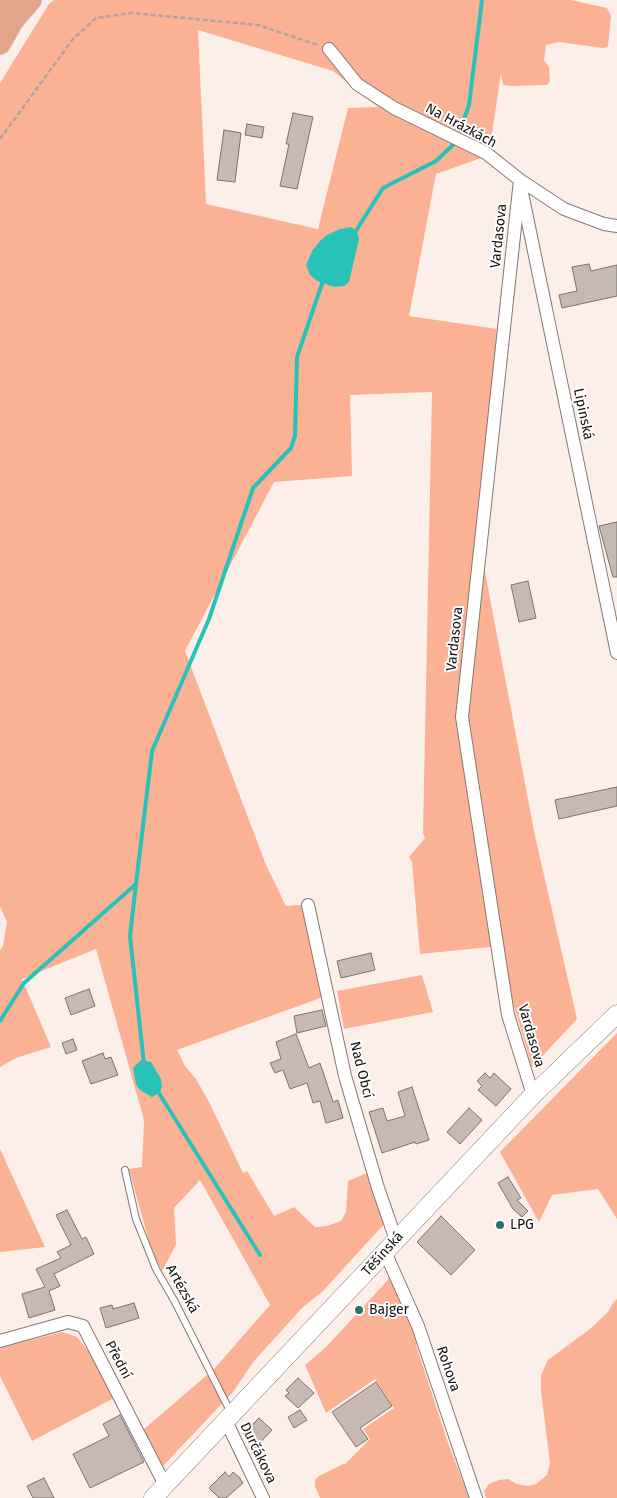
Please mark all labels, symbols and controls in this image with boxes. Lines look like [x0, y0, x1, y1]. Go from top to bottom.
street label: Na Hrázkách [422, 100, 500, 152]
street label: Vardasova [487, 203, 511, 269]
street label: Lipinská [569, 387, 597, 441]
street label: Vardasova [443, 606, 467, 672]
street label: Vardasova [514, 1003, 548, 1069]
street label: Nad Obcí [346, 1040, 376, 1100]
place label: LPG [510, 1217, 534, 1233]
marker: LPG [494, 1219, 506, 1231]
street label: Těšínská [359, 1228, 407, 1280]
street label: Artézská [162, 1262, 202, 1316]
place label: Bajger [369, 1302, 409, 1318]
marker: Bajger [353, 1304, 365, 1316]
street label: Přední [101, 1338, 135, 1382]
street label: Rohova [432, 1344, 464, 1394]
street label: Durčákova [236, 1420, 280, 1486]

